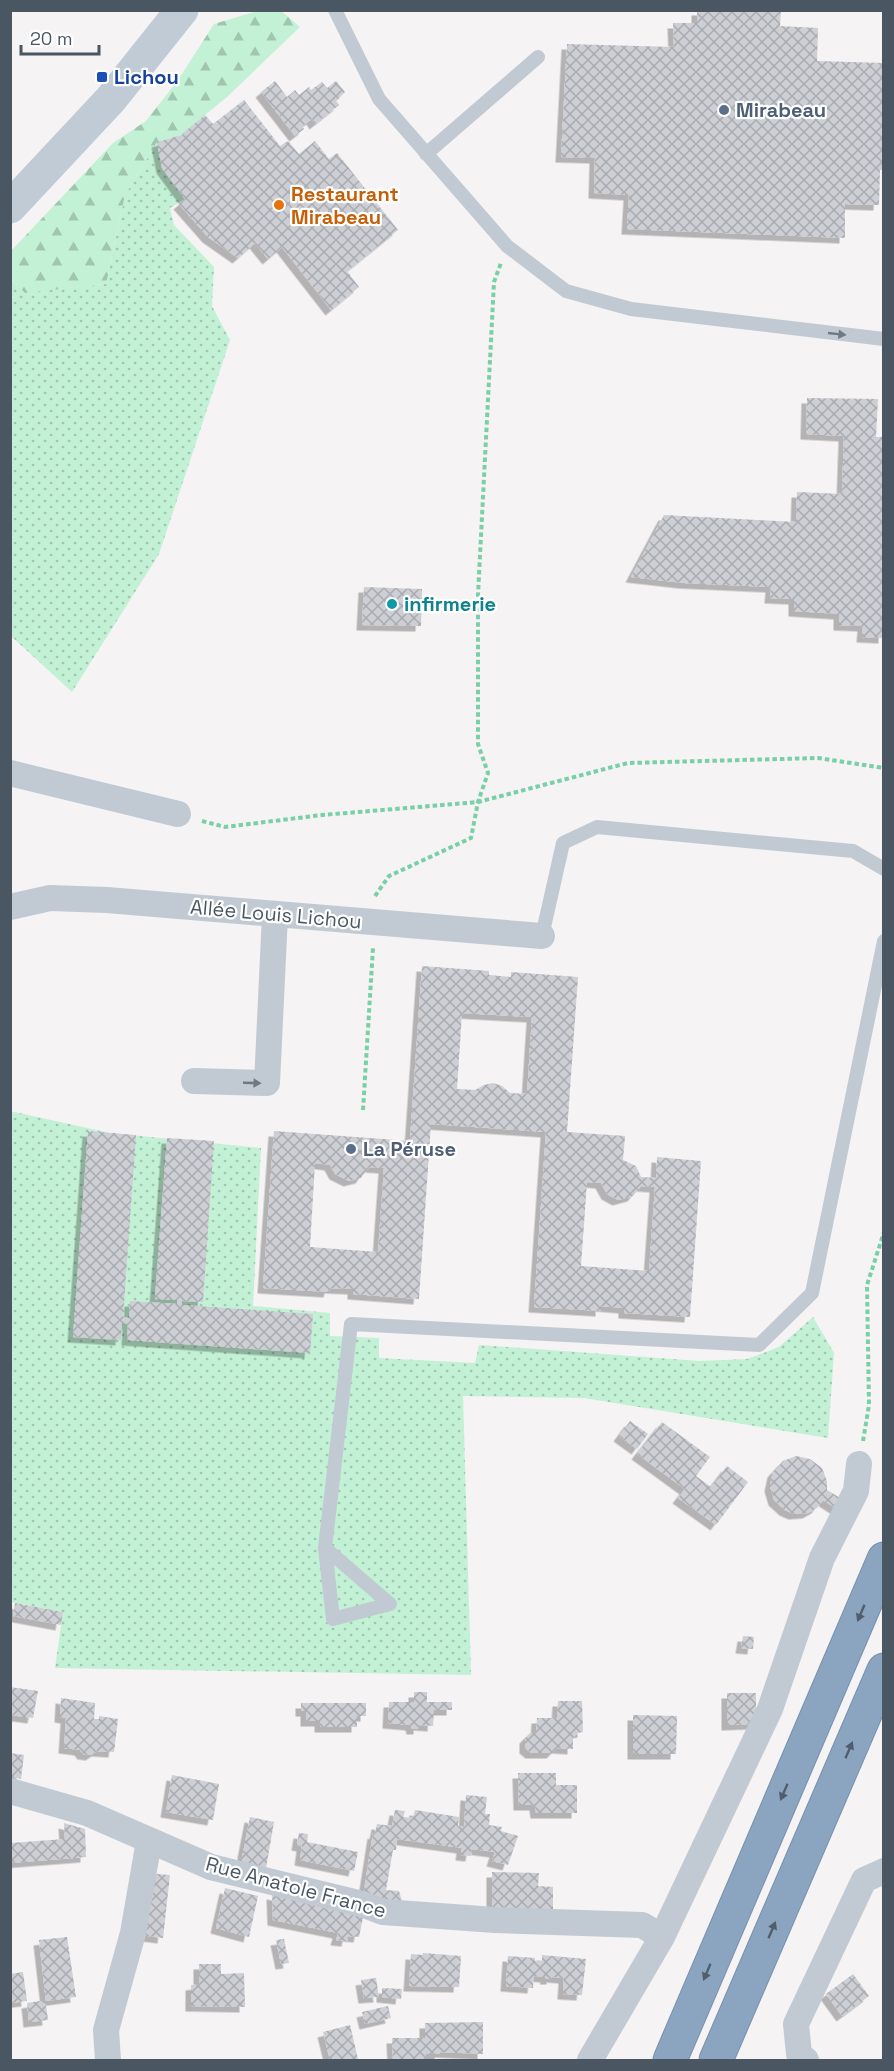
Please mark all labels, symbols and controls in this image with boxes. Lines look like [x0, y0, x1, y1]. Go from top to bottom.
scale bar [21, 18, 99, 56]
text: 20 m [30, 27, 73, 50]
place label: Lichou [114, 64, 179, 90]
marker: Lichou [95, 70, 109, 84]
place label: Mirabeau [736, 97, 826, 123]
marker: Mirabeau [717, 103, 731, 117]
place label: Restaurant Mirabeau [291, 181, 399, 230]
marker: Restaurant Mirabeau [272, 198, 286, 212]
one-way arrow [828, 329, 847, 338]
place label: infirmerie [404, 591, 496, 617]
marker: infirmerie [385, 597, 399, 611]
street label: Allée Louis Lichou [189, 894, 363, 934]
one-way arrow [243, 1078, 262, 1087]
place label: La Péruse [363, 1136, 456, 1162]
marker: La Péruse [344, 1142, 358, 1156]
one-way arrow [855, 1604, 865, 1622]
one-way arrow [844, 1741, 854, 1759]
one-way arrow [779, 1784, 789, 1802]
street label: Rue Anatole France [203, 1850, 389, 1924]
one-way arrow [767, 1920, 777, 1938]
one-way arrow [703, 1963, 712, 1980]

